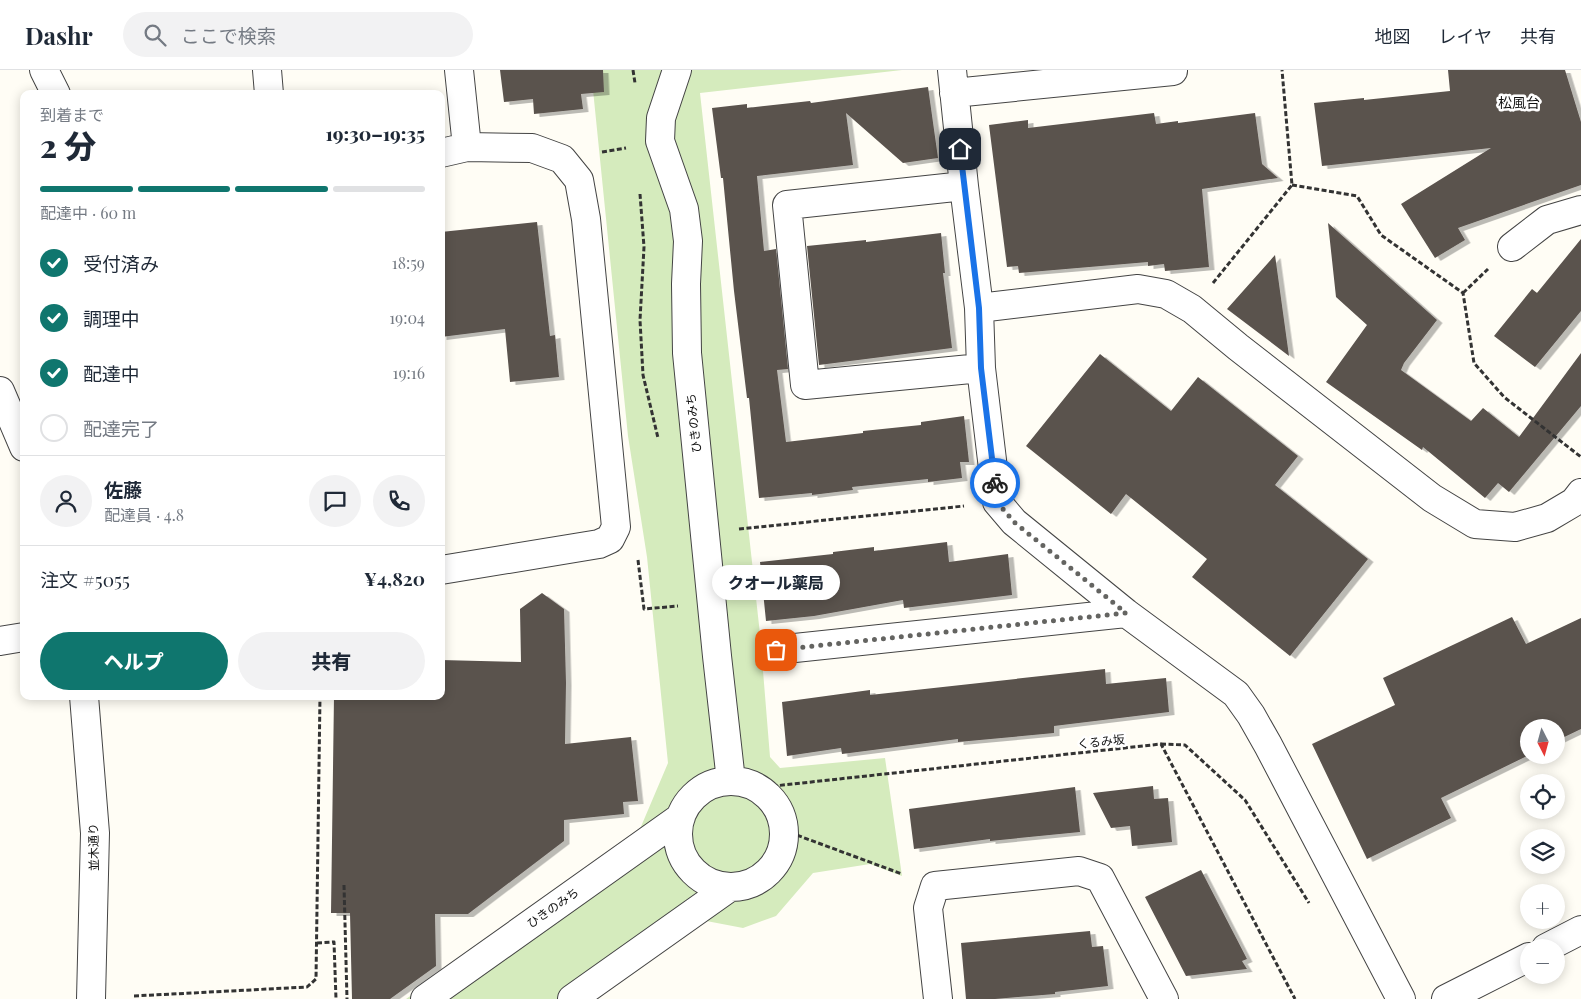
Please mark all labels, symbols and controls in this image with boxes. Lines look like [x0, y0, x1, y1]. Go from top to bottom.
search box [123, 12, 473, 57]
text: Dashr [25, 19, 93, 51]
icon: search [141, 21, 169, 49]
text: ここで検索 [181, 22, 276, 48]
text: 地図 [1375, 24, 1411, 48]
text: レイヤ [1439, 24, 1492, 48]
text: 共有 [1520, 24, 1556, 48]
district label: 松風台 [1498, 93, 1540, 112]
text: 到着まで [40, 104, 104, 125]
text: 19:30–19:35 [325, 120, 425, 146]
text: 2 分 [40, 123, 96, 166]
pin [939, 128, 981, 170]
icon: home [946, 135, 974, 163]
text: 配達中 · 60 m [40, 202, 136, 223]
icon: check [40, 249, 68, 277]
text: 受付済み [83, 250, 159, 276]
text: 18:59 [392, 252, 425, 273]
icon: check [40, 304, 68, 332]
text: 調理中 [83, 305, 140, 331]
text: 19:04 [389, 307, 425, 328]
icon: check [40, 359, 68, 387]
text: 配達中 [83, 360, 140, 386]
text: 19:16 [392, 362, 425, 383]
street label: ひきのみち [682, 392, 704, 454]
text: 配達完了 [83, 415, 159, 441]
courier [970, 458, 1020, 508]
icon: bike [981, 469, 1009, 497]
button: person [40, 475, 92, 527]
button: chat [309, 475, 361, 527]
button: phone [373, 475, 425, 527]
text: 佐藤 [104, 476, 142, 502]
text: 配達員 · 4.8 [104, 504, 184, 525]
text: ¥4,820 [364, 565, 425, 591]
callout: クオール薬局 [712, 565, 840, 600]
text: 注文 #5055 [40, 566, 130, 592]
text: クオール薬局 [728, 572, 824, 593]
pin [755, 629, 797, 671]
button: ヘルプ [40, 632, 228, 690]
button: 共有 [238, 632, 425, 690]
icon: bag [762, 636, 790, 664]
north arrow [1520, 719, 1565, 764]
map controls [1520, 719, 1565, 984]
street label: くるみ坂 [1076, 731, 1125, 751]
button: locate [1520, 774, 1565, 819]
street label: 並木通り [85, 823, 101, 871]
button: layers [1520, 829, 1565, 874]
street label: ひきのみち [523, 883, 582, 931]
button: + [1520, 884, 1565, 929]
button: − [1520, 939, 1565, 984]

